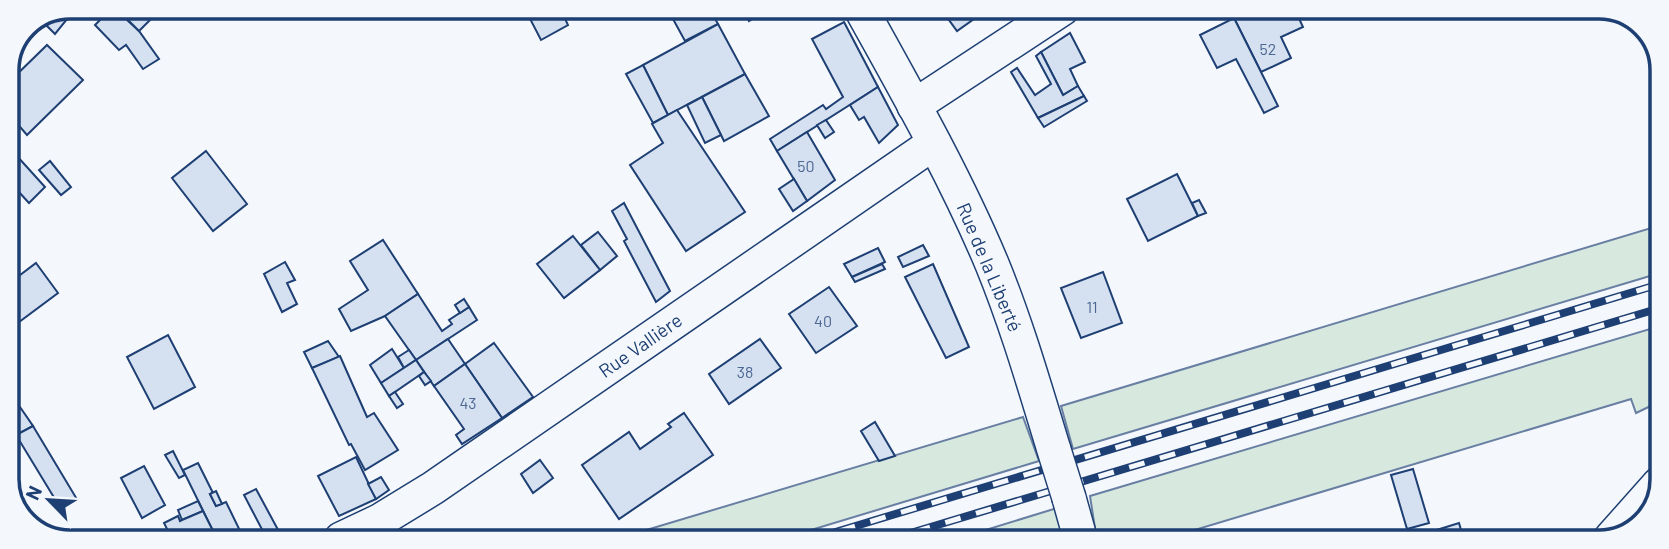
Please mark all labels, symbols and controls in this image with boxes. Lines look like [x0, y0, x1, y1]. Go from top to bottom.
house number: 52 [1260, 39, 1276, 58]
house number: 50 [797, 156, 815, 175]
street label: Rue de la Liberté [952, 199, 1028, 335]
house number: 11 [1086, 297, 1098, 316]
street label: Rue Vallière [594, 308, 686, 382]
house number: 40 [814, 311, 832, 330]
house number: 38 [737, 362, 753, 381]
house number: 43 [459, 393, 477, 412]
north arrow [14, 465, 84, 535]
text: N [20, 482, 46, 503]

